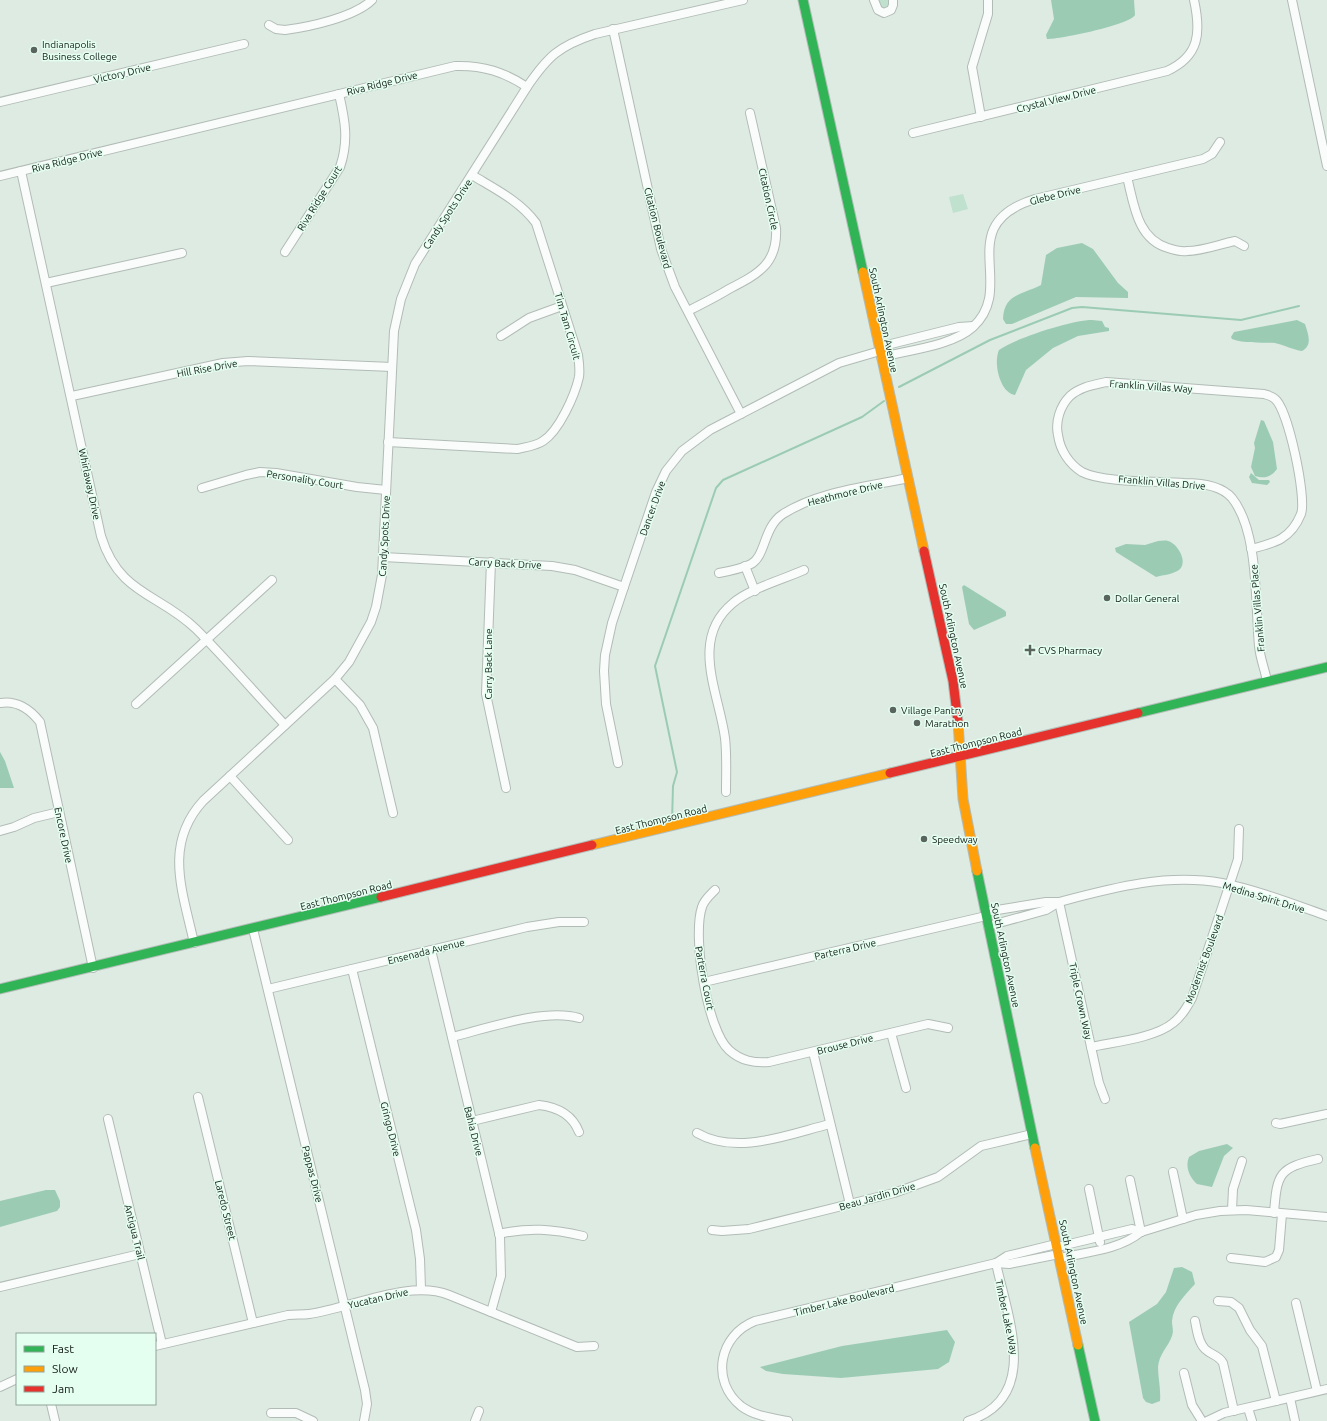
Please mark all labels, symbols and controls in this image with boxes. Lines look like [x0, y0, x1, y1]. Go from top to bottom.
place label: Indianapolis Business College [42, 39, 117, 62]
marker: Indianapolis Business College [29, 45, 39, 55]
street label: Victory Drive [92, 62, 152, 85]
street label: Riva Ridge Drive [346, 69, 419, 98]
street label: Crystal View Drive [1015, 84, 1097, 115]
street label: Riva Ridge Drive [31, 146, 104, 175]
street label: Riva Ridge Court [295, 164, 344, 233]
street label: Citation Circle [757, 167, 780, 231]
street label: Candy Spots Drive [421, 177, 474, 251]
street label: Glebe Drive [1029, 184, 1082, 207]
street label: Citation Boulevard [642, 186, 673, 270]
street label: South Arlington Avenue [867, 267, 900, 374]
street label: Tim Tam Circuit [553, 291, 582, 361]
street label: Hill Rise Drive [176, 358, 238, 379]
street label: Franklin Villas Way [1109, 378, 1193, 395]
street label: Whirlaway Drive [77, 447, 102, 521]
street label: Personality Court [266, 468, 344, 491]
street label: Franklin Villas Drive [1118, 473, 1206, 492]
street label: Dancer Drive [637, 479, 668, 537]
street label: Heathmore Drive [806, 479, 884, 508]
street label: Candy Spots Drive [377, 495, 392, 577]
street label: Carry Back Drive [468, 556, 542, 571]
street label: Franklin Villas Place [1248, 564, 1267, 652]
street label: South Arlington Avenue [937, 583, 970, 690]
marker: Dollar General [1102, 593, 1112, 603]
place label: Dollar General [1115, 593, 1180, 604]
street label: Carry Back Lane [483, 628, 494, 700]
marker: CVS Pharmacy [1025, 645, 1035, 655]
place label: CVS Pharmacy [1038, 645, 1102, 656]
marker: Village Pantry [888, 705, 898, 715]
place label: Village Pantry [901, 705, 964, 716]
marker: Marathon [912, 718, 922, 728]
place label: Marathon [925, 718, 969, 729]
street label: East Thompson Road [929, 726, 1023, 759]
street label: East Thompson Road [614, 803, 708, 836]
street label: Encore Drive [52, 806, 75, 864]
marker: Speedway [919, 834, 929, 844]
place label: Speedway [932, 834, 978, 845]
street label: East Thompson Road [299, 879, 393, 912]
street label: Medina Spirit Drive [1221, 880, 1306, 915]
street label: South Arlington Avenue [989, 902, 1022, 1009]
street label: Modernist Boulevard [1183, 913, 1226, 1005]
street label: Ensenada Avenue [386, 937, 466, 966]
street label: Parterra Drive [813, 937, 877, 962]
street label: Parterra Court [693, 945, 716, 1011]
street label: Triple Crown Way [1067, 962, 1094, 1041]
street label: Brouse Drive [816, 1032, 874, 1057]
street label: Gringo Drive [378, 1101, 403, 1158]
street label: Bahia Drive [462, 1105, 485, 1157]
street label: Pappas Drive [300, 1145, 325, 1204]
street label: Laredo Street [213, 1179, 238, 1241]
street label: Beau Jardin Drive [838, 1180, 917, 1213]
street label: Antigua Trail [122, 1203, 147, 1261]
street label: South Arlington Avenue [1057, 1219, 1090, 1326]
street label: Timber Lake Way [993, 1279, 1020, 1356]
street label: Timber Lake Boulevard [793, 1283, 896, 1318]
street label: Yucatan Drive [347, 1286, 409, 1311]
legend [16, 1333, 156, 1405]
text: Fast [52, 1342, 74, 1355]
text: Slow [52, 1362, 78, 1375]
text: Jam [52, 1382, 74, 1395]

